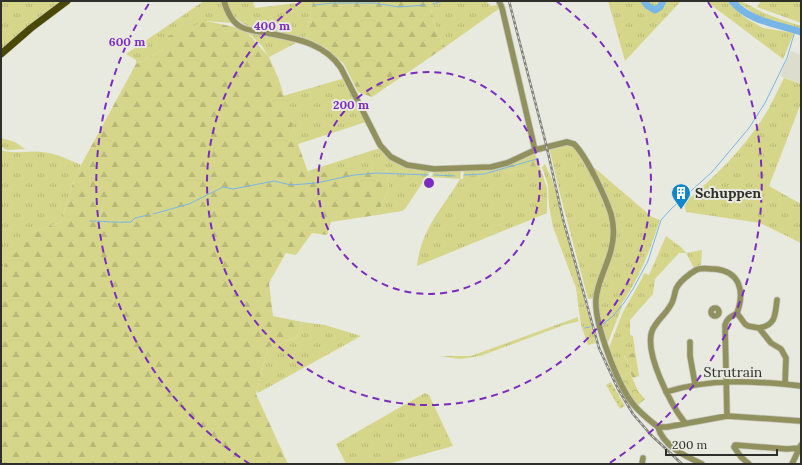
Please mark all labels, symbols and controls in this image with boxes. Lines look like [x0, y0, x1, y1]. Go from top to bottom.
text: 400 m [254, 18, 290, 33]
text: 600 m [109, 34, 145, 49]
text: 200 m [333, 97, 369, 112]
centre of rings [422, 176, 436, 190]
building icon: Schuppen [670, 182, 692, 210]
place label: Schuppen [695, 184, 761, 202]
street label: Strutrain [704, 363, 763, 381]
scale bar [666, 431, 777, 457]
text: 200 m [672, 437, 708, 452]

